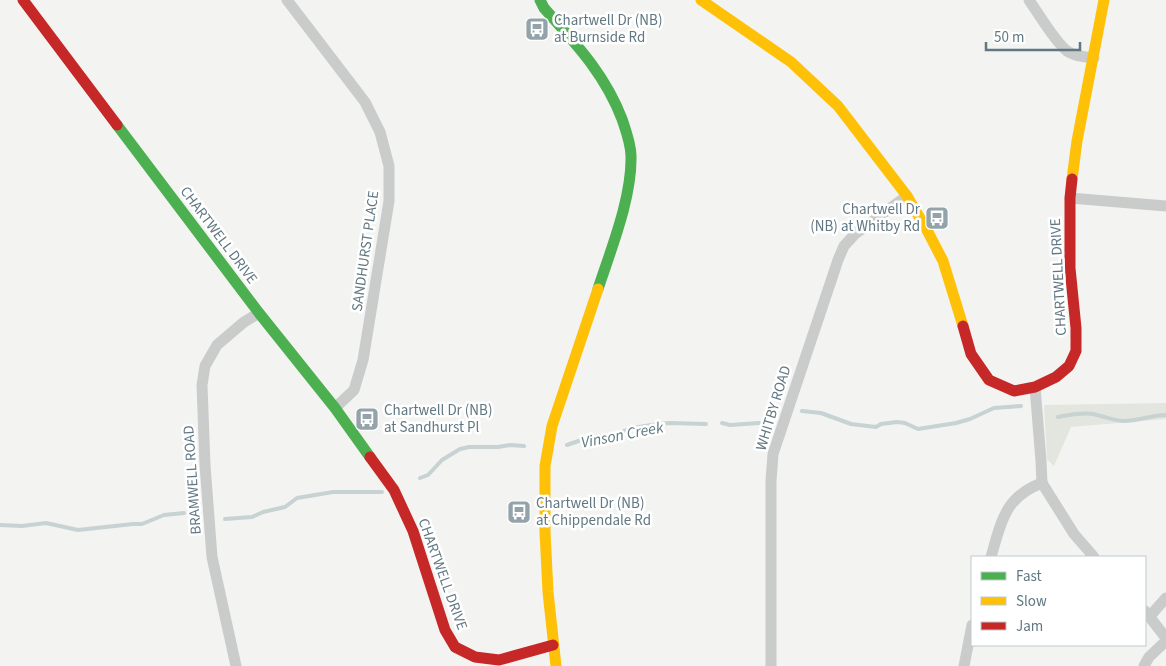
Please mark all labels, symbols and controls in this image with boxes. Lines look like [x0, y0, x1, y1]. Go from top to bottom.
place label: Chartwell Dr (NB) at Burnside Rd [554, 10, 662, 48]
bus stop icon: Chartwell Dr (NB) at Burnside Rd [524, 16, 550, 42]
scale bar [986, 20, 1080, 52]
text: 50 m [994, 27, 1024, 48]
street label: CHARTWELL DRIVE [175, 182, 262, 289]
street label: SANDHURST PLACE [347, 189, 384, 313]
place label: Chartwell Dr (NB) at Whitby Rd [810, 199, 921, 237]
bus stop icon: Chartwell Dr (NB) at Whitby Rd [924, 205, 950, 231]
street label: CHARTWELL DRIVE [1045, 218, 1072, 336]
street label: WHITBY ROAD [751, 363, 796, 453]
place label: Chartwell Dr (NB) at Sandhurst Pl [384, 400, 492, 438]
bus stop icon: Chartwell Dr (NB) at Sandhurst Pl [354, 406, 380, 432]
water label: Vinson Creek [579, 416, 666, 454]
street label: BRAMWELL ROAD [178, 425, 207, 535]
place label: Chartwell Dr (NB) at Chippendale Rd [536, 493, 651, 531]
bus stop icon: Chartwell Dr (NB) at Chippendale Rd [506, 499, 532, 525]
street label: CHARTWELL DRIVE [413, 515, 473, 633]
legend [971, 556, 1146, 646]
text: Fast [1016, 566, 1042, 587]
text: Slow [1016, 591, 1047, 612]
text: Jam [1016, 616, 1043, 637]

